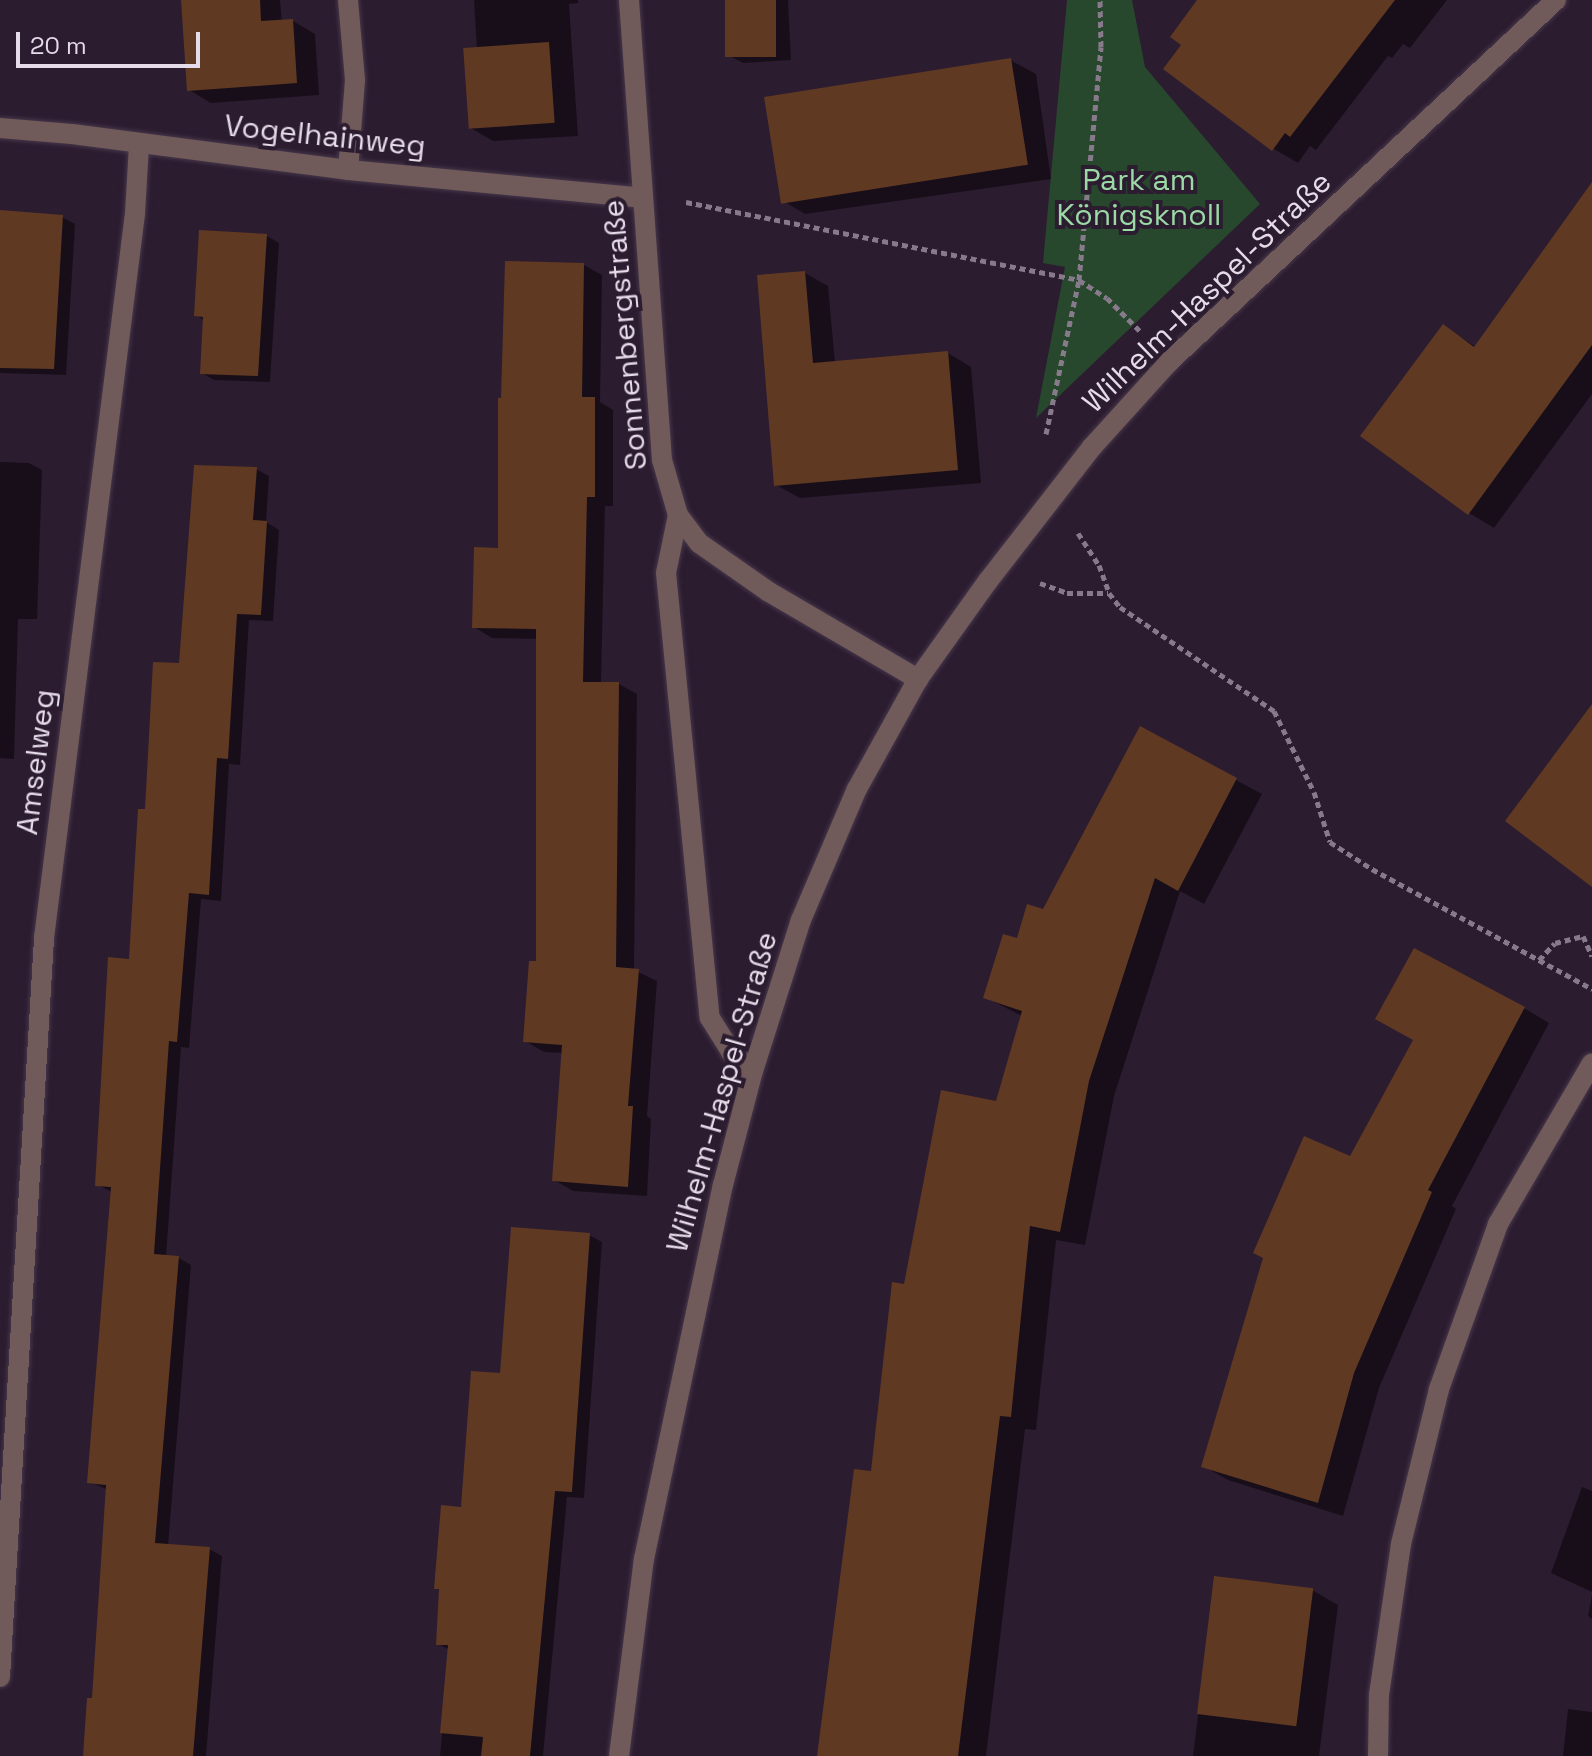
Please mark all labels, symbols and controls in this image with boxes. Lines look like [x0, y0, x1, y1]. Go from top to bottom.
scale bar [20, 16, 204, 66]
text: 20 m [30, 30, 87, 61]
street label: Vogelhainweg [222, 108, 428, 164]
park label: Park am Königsknoll [1057, 162, 1221, 232]
street label: Wilhelm-Haspel-Straße [1075, 164, 1339, 420]
street label: Sonnenbergstraße [595, 199, 655, 471]
street label: Amselweg [9, 687, 63, 837]
street label: Wilhelm-Haspel-Straße [659, 928, 785, 1256]

